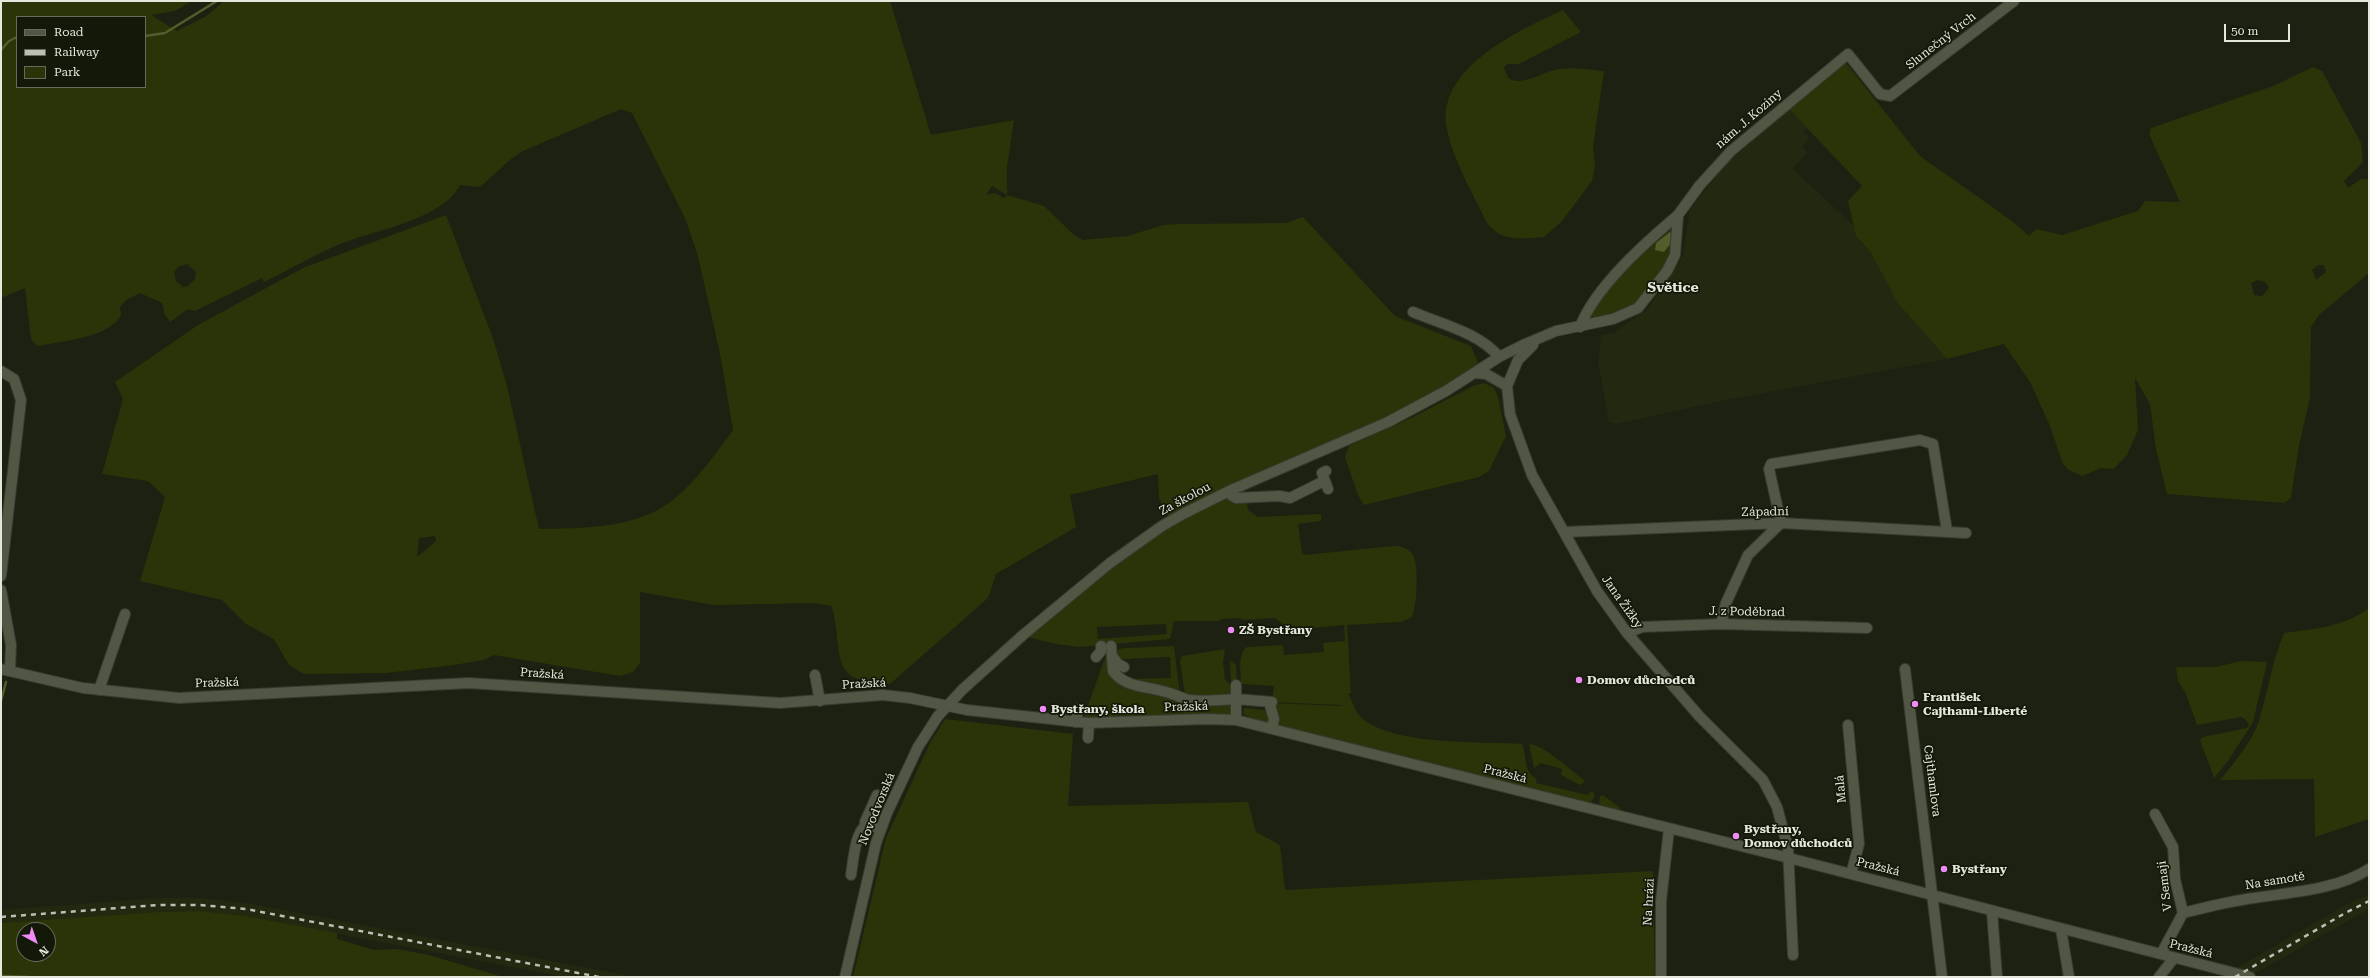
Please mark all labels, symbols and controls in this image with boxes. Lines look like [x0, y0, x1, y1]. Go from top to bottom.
street label: Slunečný Vrch [1903, 9, 1979, 73]
legend [16, 16, 146, 88]
scale bar [2226, 16, 2292, 42]
text: 50 m [2231, 24, 2258, 38]
text: Road [54, 25, 83, 39]
text: Railway [54, 45, 99, 59]
text: Park [54, 65, 80, 79]
street label: nám. J. Koziny [1713, 86, 1785, 152]
district label: Světice [1647, 280, 1699, 296]
street label: Za školou [1157, 479, 1213, 519]
street label: Západní [1741, 504, 1789, 520]
street label: Jana Žižky [1598, 573, 1646, 631]
street label: J. z Poděbrad [1709, 604, 1785, 620]
place label: ZŠ Bystřany [1239, 623, 1312, 637]
marker: ZŠ Bystřany [1226, 625, 1236, 635]
street label: Pražská [519, 665, 565, 683]
place label: Domov důchodců [1587, 673, 1695, 687]
street label: Pražská [195, 675, 239, 691]
marker: Domov důchodců [1574, 675, 1584, 685]
street label: Pražská [842, 676, 886, 692]
place label: František Cajthaml-Liberté [1923, 690, 2027, 718]
street label: Pražská [1164, 699, 1208, 715]
marker: František Cajthaml-Liberté [1910, 699, 1920, 709]
place label: Bystřany, škola [1051, 702, 1144, 716]
marker: Bystřany, škola [1038, 704, 1048, 714]
street label: Cajthamlova [1920, 744, 1944, 818]
street label: Pražská [1482, 762, 1528, 786]
street label: Novodvorská [856, 771, 898, 847]
street label: Malá [1833, 774, 1849, 804]
place label: Bystřany, Domov důchodců [1744, 822, 1852, 850]
marker: Bystřany, Domov důchodců [1731, 831, 1741, 841]
street label: Pražská [1855, 855, 1901, 879]
street label: V Semaji [2155, 860, 2175, 912]
place label: Bystřany [1952, 862, 2007, 876]
marker: Bystřany [1939, 864, 1949, 874]
street label: Na samotě [2244, 869, 2306, 893]
street label: Na hrázi [1641, 878, 1657, 926]
north arrow [16, 922, 56, 962]
street label: Pražská [2168, 937, 2214, 961]
text: N [36, 943, 51, 959]

